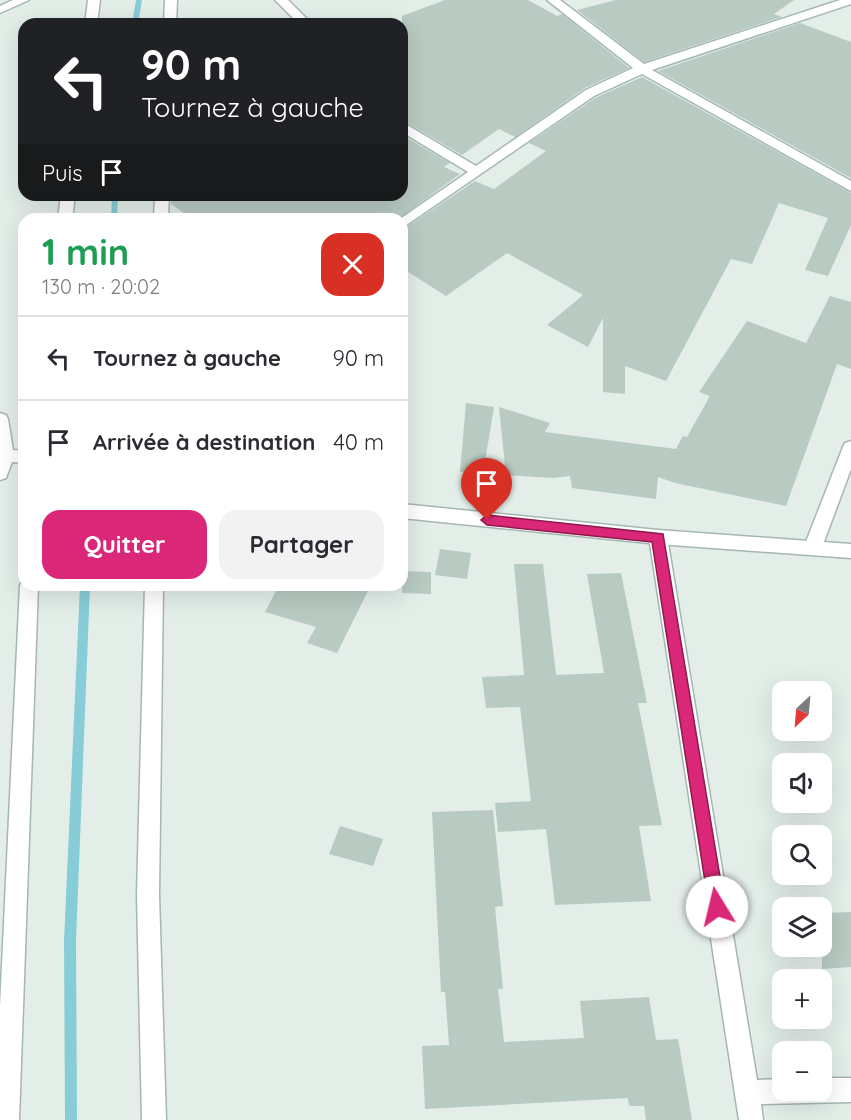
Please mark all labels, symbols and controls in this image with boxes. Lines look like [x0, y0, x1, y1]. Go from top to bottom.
text: 90 m [141, 38, 241, 91]
icon: left [42, 42, 120, 120]
text: Tournez à gauche [141, 90, 364, 124]
icon: arrive [95, 156, 128, 189]
text: Puis [42, 159, 83, 187]
text: 1 min [42, 229, 129, 274]
button: close [321, 233, 384, 296]
text: 130 m · 20:02 [42, 274, 160, 299]
icon: left [42, 342, 75, 375]
text: Tournez à gauche [93, 344, 281, 372]
text: 90 m [333, 344, 384, 372]
icon: arrive [42, 426, 75, 459]
text: Arrivée à destination [93, 428, 315, 456]
text: 40 m [333, 428, 384, 456]
pin [461, 458, 512, 520]
icon: arrive [470, 467, 503, 500]
button: Quitter [42, 510, 207, 579]
button: Partager [219, 510, 384, 579]
north arrow [772, 681, 832, 741]
map controls [772, 681, 832, 1101]
button: sound [772, 753, 832, 813]
button: search [772, 825, 832, 885]
position arrow [685, 875, 749, 939]
button: layers [772, 897, 832, 957]
button: + [772, 969, 832, 1029]
button: − [772, 1041, 832, 1101]

